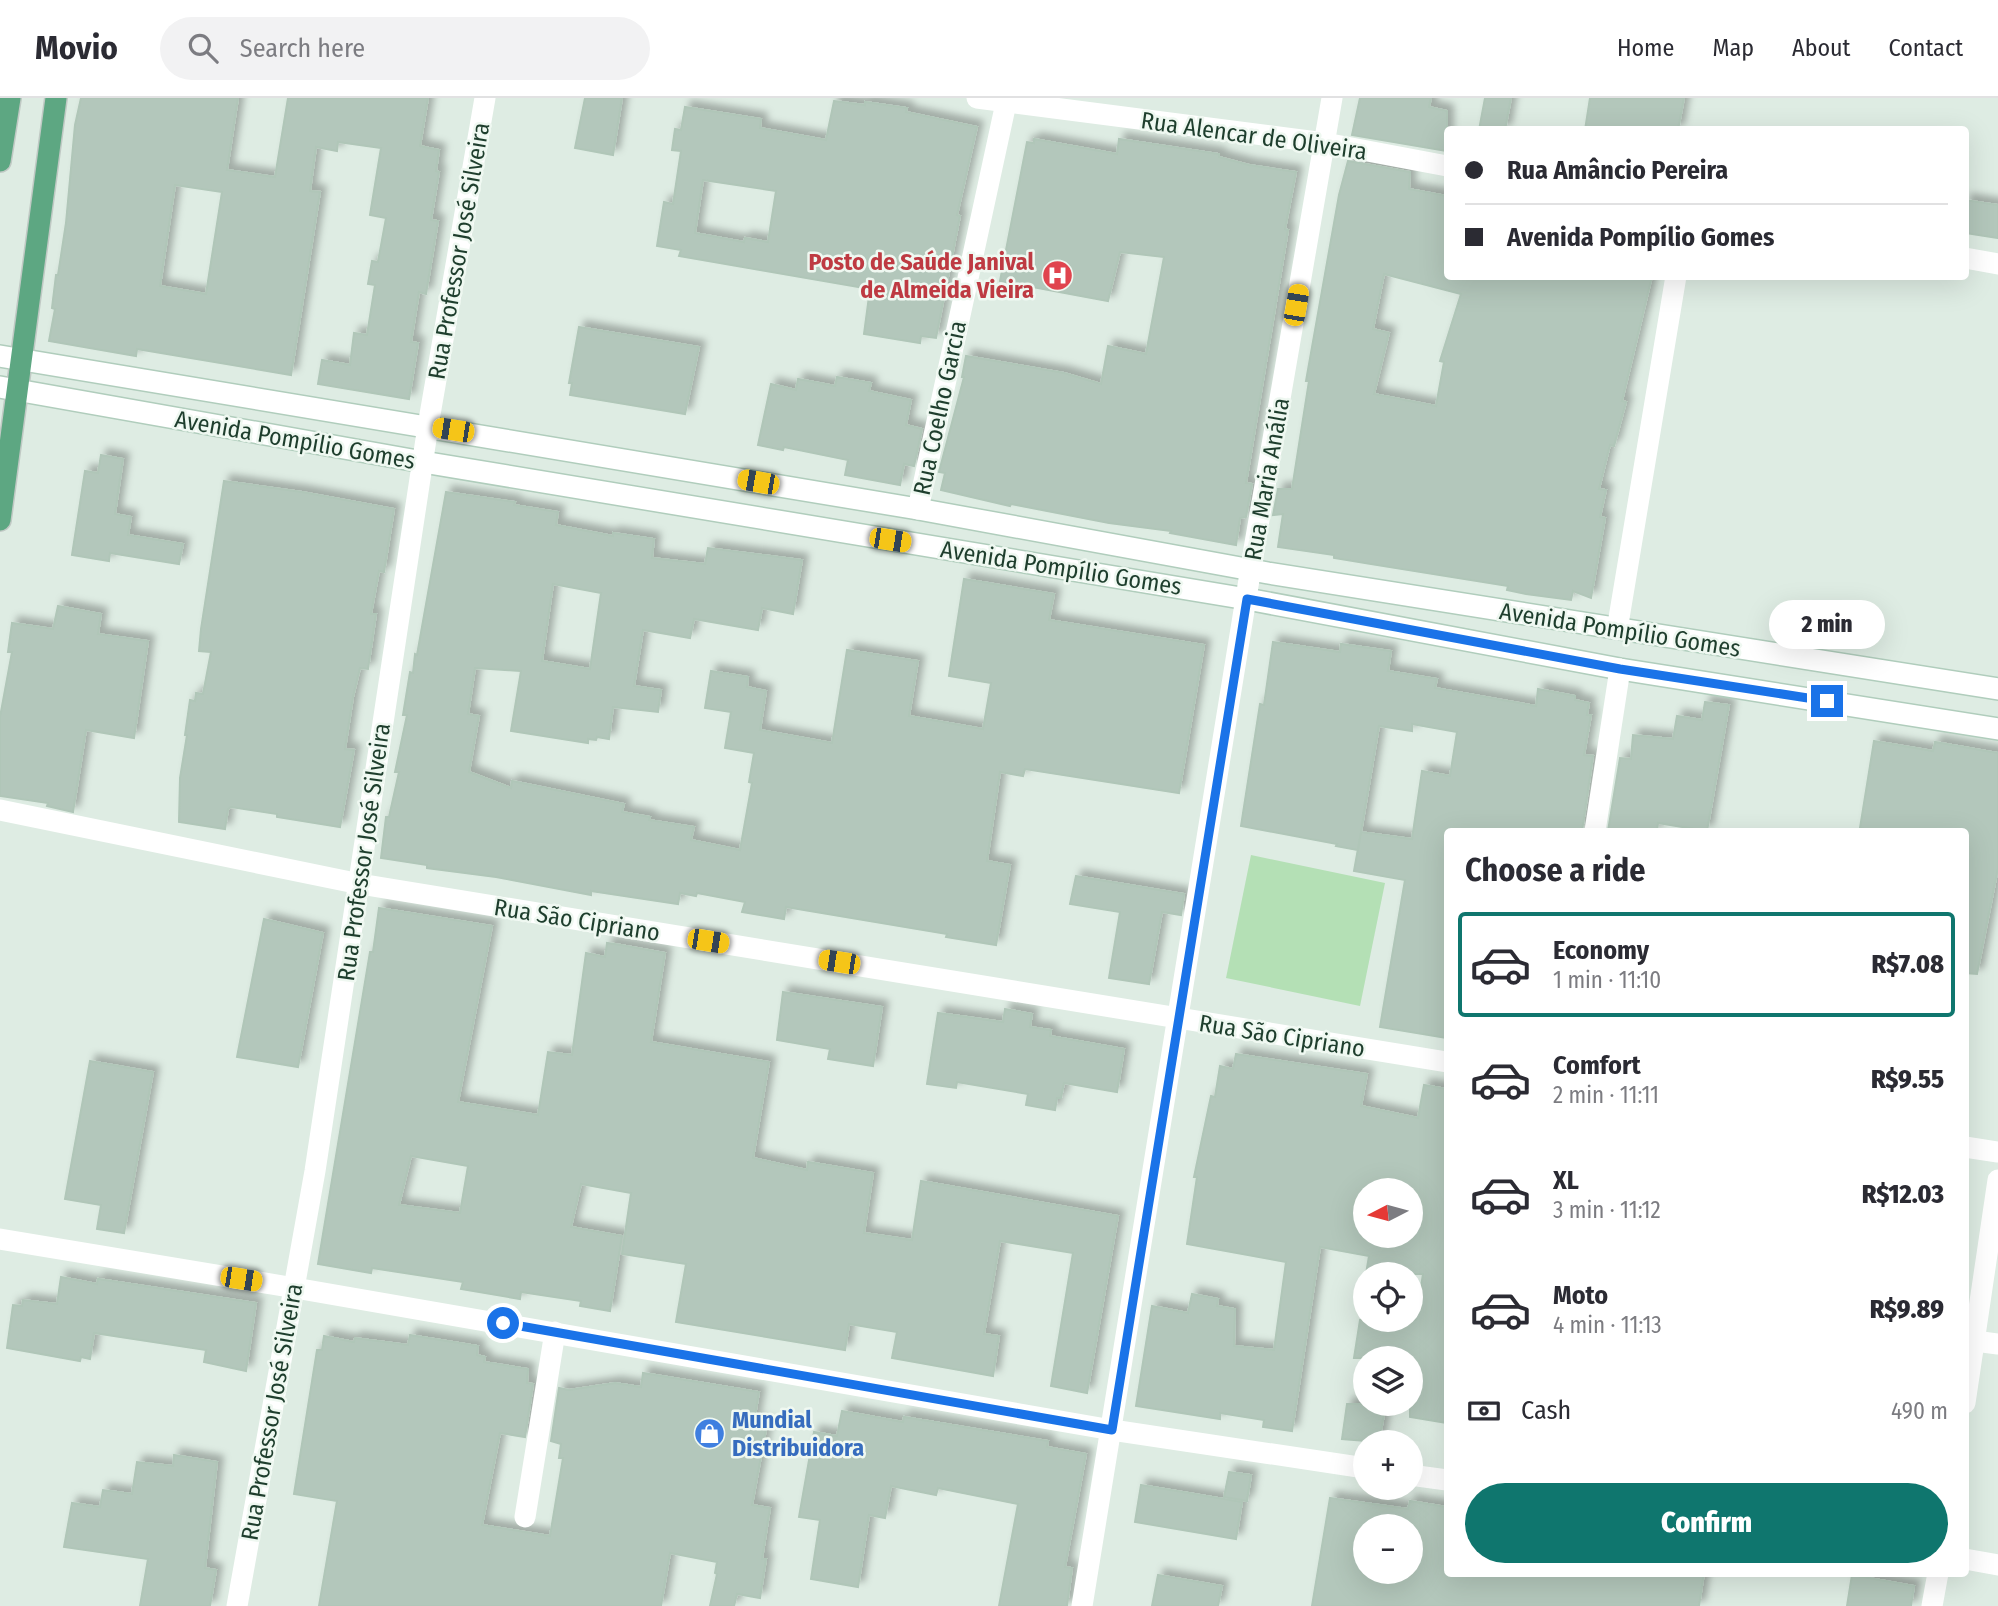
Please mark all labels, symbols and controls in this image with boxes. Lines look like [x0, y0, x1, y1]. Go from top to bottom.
search box [160, 17, 650, 80]
text: Movio [35, 28, 118, 68]
icon: search [184, 29, 222, 67]
text: Search here [240, 33, 365, 64]
text: Home [1617, 34, 1674, 62]
text: Map [1712, 34, 1754, 62]
text: About [1792, 34, 1850, 62]
text: Contact [1888, 34, 1963, 62]
street label: Rua Alencar de Oliveira [1139, 106, 1369, 166]
street label: Rua Professor José Silveira [423, 120, 495, 382]
text: Rua Amâncio Pereira [1507, 155, 1728, 186]
text: Avenida Pompílio Gomes [1507, 222, 1774, 253]
place label: Posto de Saúde Janival de Almeida Vieira [808, 248, 1034, 304]
hospital icon: Posto de Saúde Janival de Almeida Vieira [1040, 259, 1074, 293]
car [1283, 282, 1310, 328]
street label: Rua Coelho Garcia [908, 318, 972, 498]
street label: Rua Maria Anália [1239, 396, 1295, 562]
street label: Avenida Pompílio Gomes [173, 405, 417, 475]
car [431, 416, 476, 444]
car [736, 468, 781, 496]
car [868, 526, 913, 554]
street label: Avenida Pompílio Gomes [939, 535, 1183, 601]
street label: Avenida Pompílio Gomes [1498, 597, 1742, 663]
callout: 2 min [1769, 600, 1885, 648]
text: 2 min [1802, 610, 1852, 638]
route end [1811, 685, 1843, 717]
street label: Rua Professor José Silveira [332, 721, 396, 983]
text: Choose a ride [1465, 851, 1646, 889]
street label: Rua São Cipriano [492, 893, 662, 947]
car [686, 927, 731, 955]
icon: car [1469, 933, 1532, 996]
text: Economy [1553, 935, 1649, 966]
car [817, 948, 862, 976]
text: R$7.08 [1872, 949, 1944, 980]
text: 1 min · 11:10 [1553, 966, 1661, 994]
street label: Rua São Cipriano [1197, 1009, 1367, 1063]
icon: car [1469, 1048, 1532, 1111]
text: Comfort [1553, 1050, 1641, 1081]
text: R$9.55 [1871, 1064, 1944, 1095]
text: 2 min · 11:11 [1553, 1081, 1659, 1109]
icon: car [1469, 1163, 1532, 1226]
text: XL [1553, 1165, 1579, 1196]
north arrow [1353, 1178, 1423, 1248]
map controls [1353, 1178, 1423, 1584]
text: R$12.03 [1862, 1179, 1944, 1210]
text: 3 min · 11:12 [1553, 1196, 1661, 1224]
button: locate [1353, 1262, 1423, 1332]
car [219, 1265, 264, 1293]
icon: car [1469, 1278, 1532, 1341]
text: Moto [1553, 1280, 1608, 1311]
street label: Rua Professor José Silveira [236, 1281, 308, 1543]
text: R$9.89 [1870, 1294, 1944, 1325]
route start [487, 1307, 519, 1339]
text: 4 min · 11:13 [1553, 1311, 1662, 1339]
button: layers [1353, 1346, 1423, 1416]
icon: cash [1465, 1392, 1503, 1430]
text: Cash [1521, 1395, 1571, 1426]
text: 490 m [1891, 1397, 1948, 1425]
place label: Mundial Distribuidora [732, 1406, 864, 1462]
shop icon: Mundial Distribuidora [692, 1417, 726, 1451]
button: + [1353, 1430, 1423, 1500]
button: Confirm [1465, 1483, 1948, 1563]
button: − [1353, 1514, 1423, 1584]

